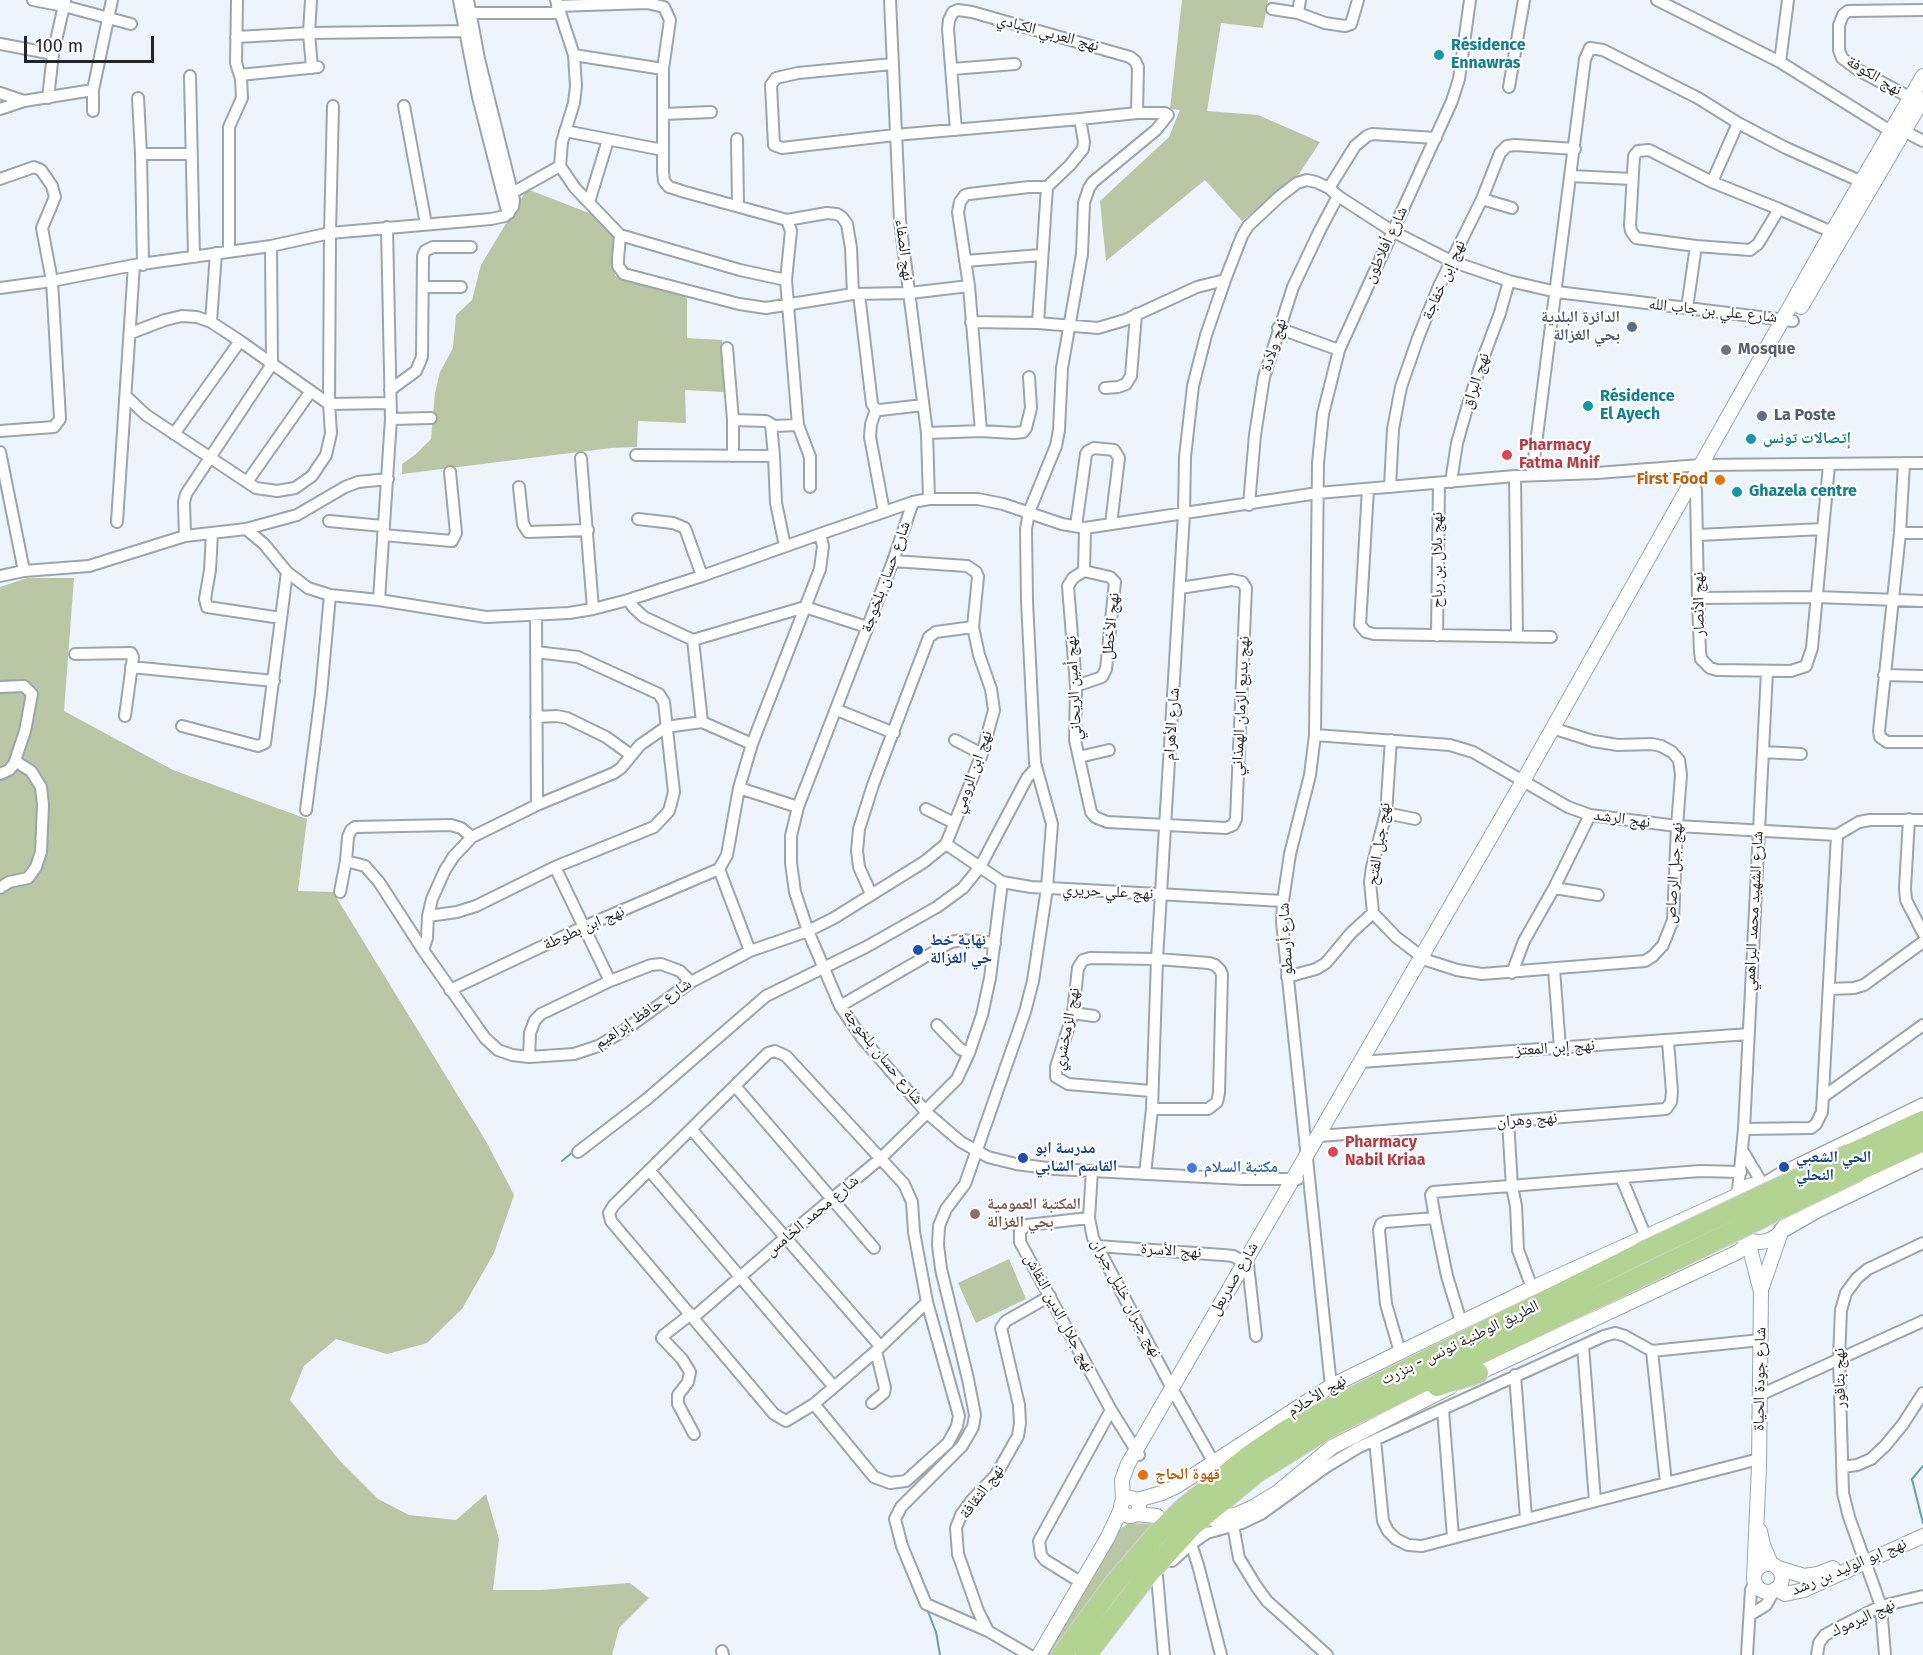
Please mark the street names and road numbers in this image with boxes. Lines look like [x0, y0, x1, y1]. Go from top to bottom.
street label: نهج العربي الكبادي [995, 10, 1101, 56]
street label: نهج الكوفة [1843, 52, 1905, 100]
street label: شارع أفلاطون [1360, 204, 1412, 286]
street label: نهج الصفاء [891, 218, 917, 282]
street label: نهج إبن خفاجة [1418, 237, 1470, 323]
street label: شارع علي بن جاب الله [1648, 295, 1778, 327]
street label: نهج ولاّدة [1257, 316, 1291, 374]
street label: نهج البراق [1458, 351, 1494, 411]
street label: نهج بلال بن رباح [1428, 512, 1448, 608]
street label: شارع حسان بلخوجة [857, 519, 915, 635]
street label: نهج الأنصار [1689, 572, 1709, 636]
street label: نهج الأخطل [1098, 592, 1124, 660]
street label: نهج أمين الريحاني [1062, 635, 1086, 741]
street label: نهج بديع الزمان الهمذاني [1228, 636, 1254, 776]
street label: شارع الأهرام [1160, 687, 1184, 761]
street label: نهج ابن الرومي [949, 728, 997, 816]
street label: نهج جبل الفتح [1363, 801, 1395, 887]
street label: نهج الرشد [1592, 806, 1652, 832]
street label: نهج جبل الرصاص [1661, 822, 1687, 924]
street label: شارع الشهيد محمد البراهمي [1740, 830, 1768, 992]
street label: نهج علي حريري [1062, 880, 1154, 904]
street label: نهج ابن بطوطة [540, 902, 628, 954]
street label: شارع أرسطو [1275, 902, 1297, 976]
street label: شارع حافظ إبراهيم [591, 974, 695, 1054]
street label: نهج الزمخشري [1050, 986, 1084, 1072]
street label: شارع حسان بلخوجة [839, 1006, 927, 1108]
street label: نهج إبن المعتز [1514, 1036, 1596, 1060]
street label: نهج وهران [1496, 1108, 1558, 1132]
street label: شارع محمد الخامس [761, 1171, 863, 1261]
street label: نهج جبران خليل جبران [1086, 1235, 1166, 1361]
street label: نهج الأسرة [1140, 1239, 1202, 1263]
street label: شارع صدربعل [1205, 1239, 1263, 1319]
street label: نهج جلال الدين النقاش [1020, 1251, 1098, 1375]
street label: الطريق الوطنية تونس - بنزرت [1378, 1296, 1542, 1390]
street label: شارع جودة الحياة [1749, 1327, 1771, 1431]
street label: نهج بتاقور [1830, 1348, 1850, 1408]
street label: نهج الأحلام [1284, 1371, 1350, 1421]
street label: نهج الثقافة [956, 1461, 1008, 1523]
street label: نهج ابو الوليد بن رشد [1789, 1534, 1909, 1600]
street label: نهج اليرموك [1828, 1595, 1898, 1641]

